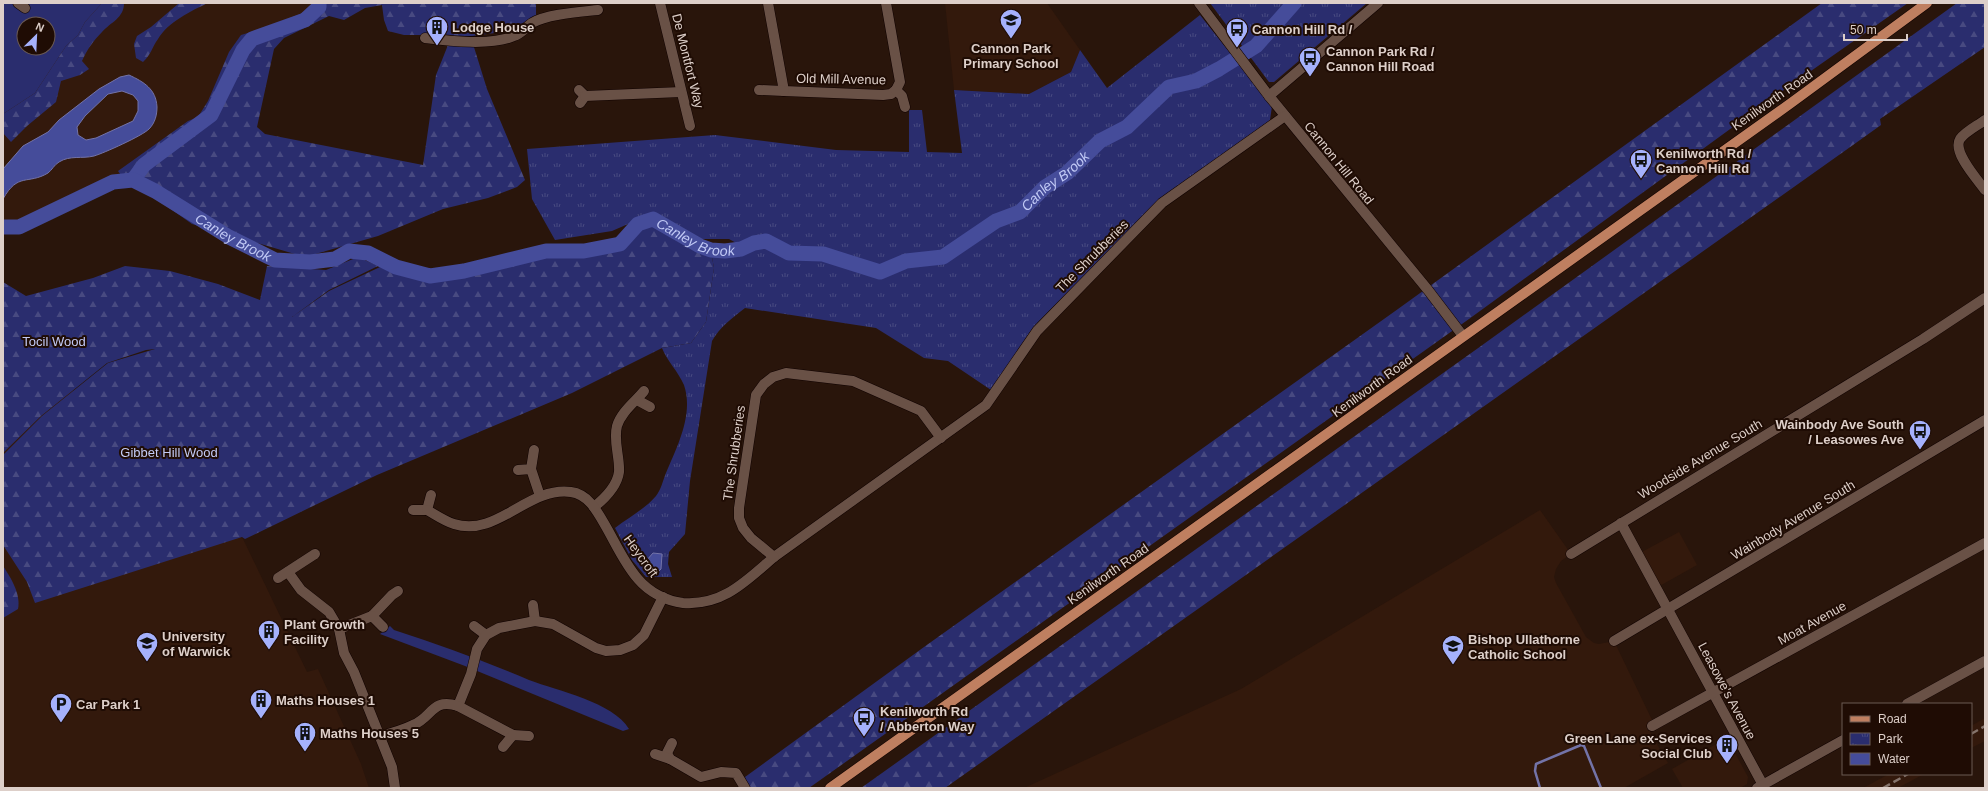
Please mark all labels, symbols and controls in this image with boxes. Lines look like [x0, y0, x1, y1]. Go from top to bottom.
school or university icon: Cannon Park Primary School [998, 7, 1024, 40]
street label: De Montfort Way [669, 12, 707, 110]
building icon: Lodge House [424, 14, 450, 47]
north arrow [16, 16, 56, 56]
bus stop icon: Cannon Hill Rd / [1224, 16, 1250, 49]
scale bar [1844, 16, 1907, 42]
text: N [34, 20, 46, 34]
place label: Lodge House [452, 20, 534, 35]
place label: Cannon Hill Rd / [1252, 22, 1353, 37]
text: 50 m [1850, 23, 1877, 37]
place label: Cannon Park Primary School [963, 41, 1059, 71]
place label: Cannon Park Rd / Cannon Hill Road [1326, 44, 1435, 74]
bus stop icon: Cannon Park Rd / Cannon Hill Road [1297, 45, 1323, 78]
street label: Kenilworth Road [1729, 66, 1815, 134]
street label: Old Mill Avenue [796, 71, 886, 87]
street label: Cannon Hill Road [1301, 119, 1377, 207]
place label: Kenilworth Rd / Cannon Hill Rd [1656, 146, 1752, 176]
water label: Canley Brook [1018, 147, 1093, 214]
bus stop icon: Kenilworth Rd / Cannon Hill Rd [1628, 147, 1654, 180]
water label: Canley Brook [192, 210, 275, 265]
water label: Canley Brook [654, 215, 736, 259]
street label: The Shrubberies [1053, 216, 1132, 295]
park label: Tocil Wood [22, 334, 86, 349]
street label: Kenilworth Road [1329, 352, 1415, 420]
street label: The Shrubberies [720, 404, 748, 502]
street label: Woodside Avenue South [1635, 416, 1765, 502]
place label: Wainbody Ave South / Leasowes Ave [1775, 417, 1904, 447]
bus stop icon: Wainbody Ave South / Leasowes Ave [1907, 418, 1933, 451]
park label: Gibbet Hill Wood [120, 445, 218, 460]
street label: Wainbody Avenue South [1728, 477, 1858, 563]
street label: Heycroft [621, 532, 662, 580]
street label: Kenilworth Road [1065, 540, 1151, 608]
street label: Moat Avenue [1775, 598, 1849, 648]
place label: Plant Growth Facility [284, 617, 365, 647]
building icon: Plant Growth Facility [256, 618, 282, 651]
place label: University of Warwick [162, 629, 231, 659]
school or university icon: University of Warwick [134, 630, 160, 663]
place label: Bishop Ullathorne Catholic School [1468, 632, 1580, 662]
school or university icon: Bishop Ullathorne Catholic School [1440, 633, 1466, 666]
street label: Leasowe's Avenue [1695, 640, 1759, 742]
building icon: Maths Houses 1 [248, 687, 274, 720]
parking icon: Car Park 1 [48, 691, 74, 724]
place label: Maths Houses 1 [276, 693, 375, 708]
place label: Car Park 1 [76, 697, 140, 712]
legend [1842, 703, 1972, 775]
place label: Kenilworth Rd / Abberton Way [880, 704, 975, 734]
bus stop icon: Kenilworth Rd / Abberton Way [851, 705, 877, 738]
text: Road [1878, 712, 1907, 726]
building icon: Maths Houses 5 [292, 720, 318, 753]
place label: Maths Houses 5 [320, 726, 419, 741]
place label: Green Lane ex-Services Social Club [1565, 731, 1712, 761]
building icon: Green Lane ex-Services Social Club [1714, 732, 1740, 765]
text: Park [1878, 732, 1904, 746]
text: Water [1878, 752, 1910, 766]

